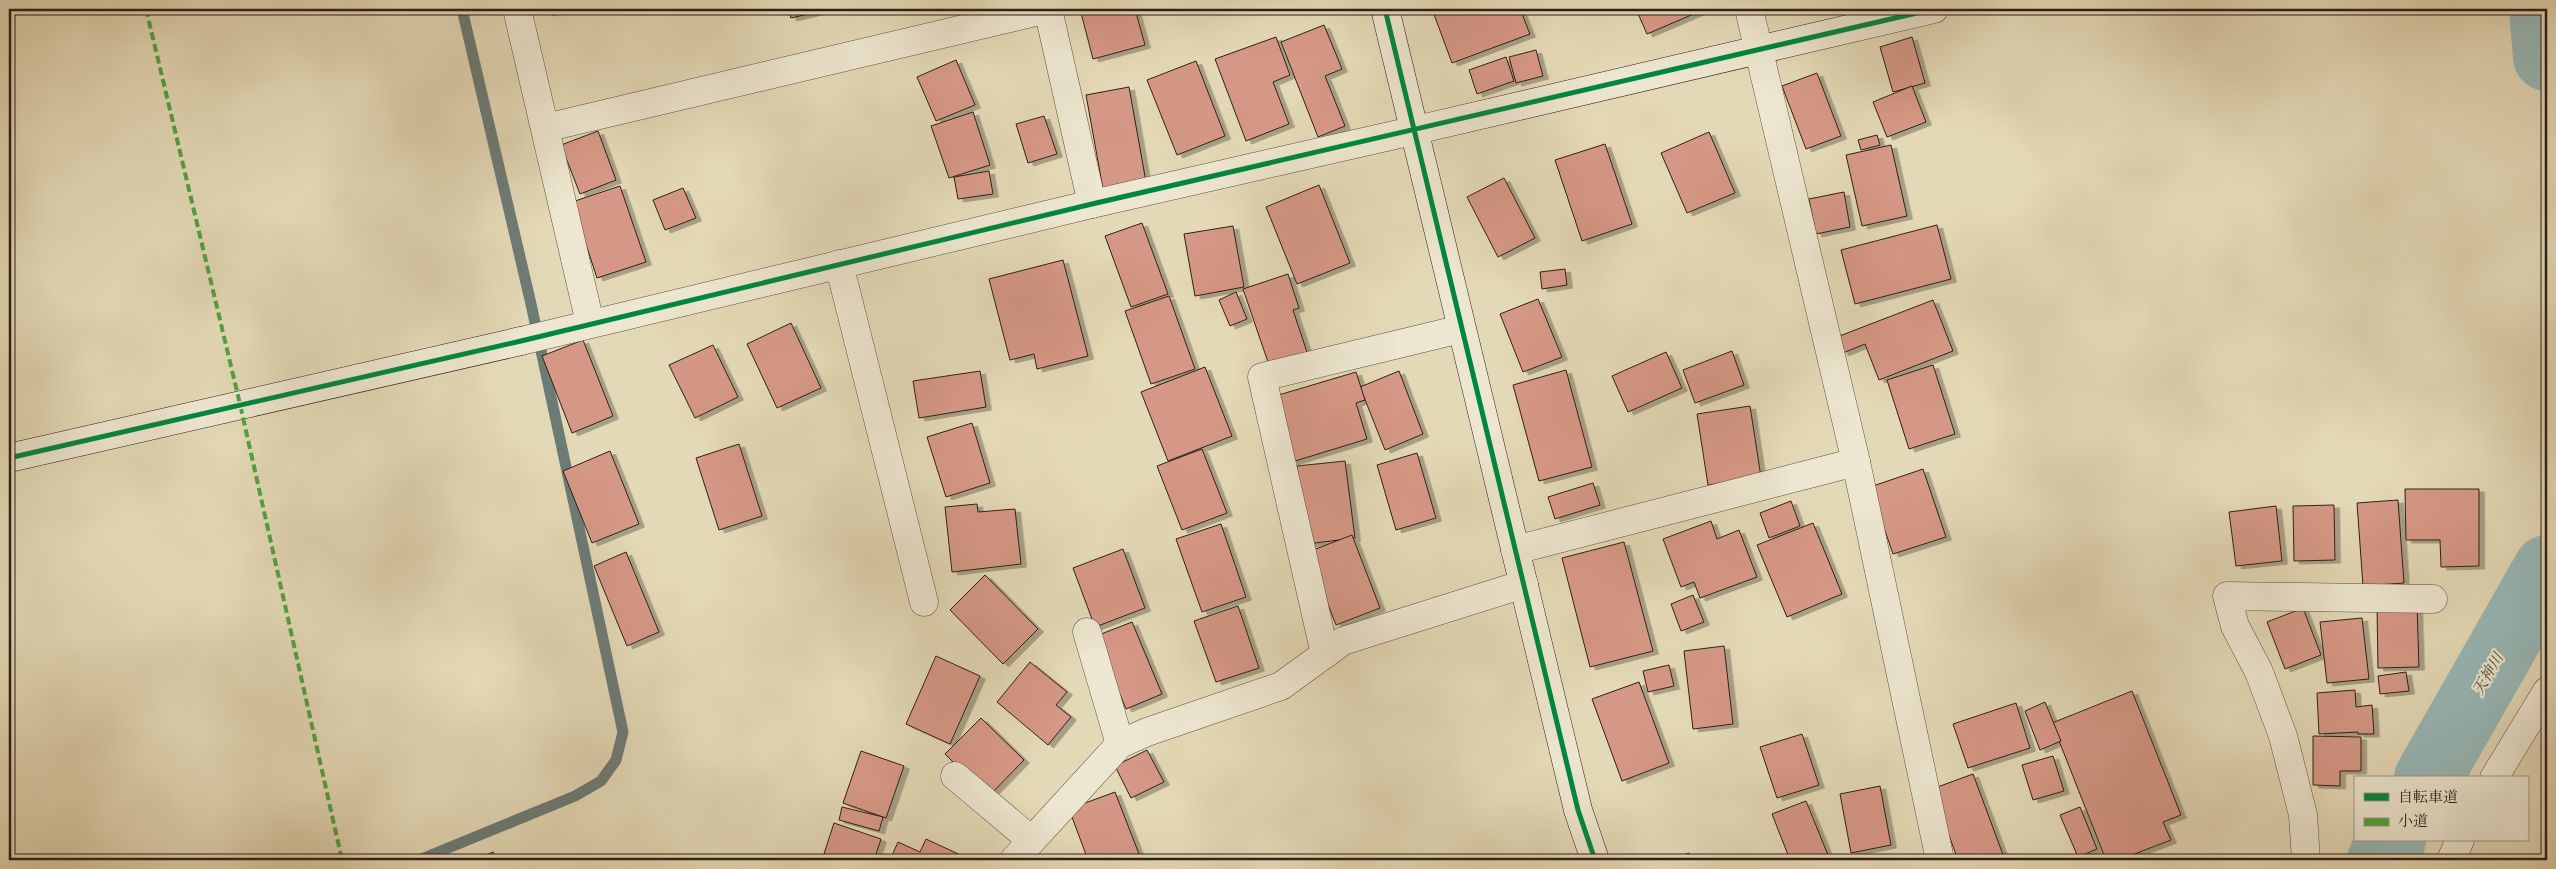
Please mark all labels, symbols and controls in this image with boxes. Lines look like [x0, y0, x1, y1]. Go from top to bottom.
water label: 天神川 [2468, 648, 2509, 698]
legend [2354, 776, 2528, 842]
text: 自転車道 [2398, 787, 2458, 807]
text: 小道 [2398, 811, 2428, 831]

